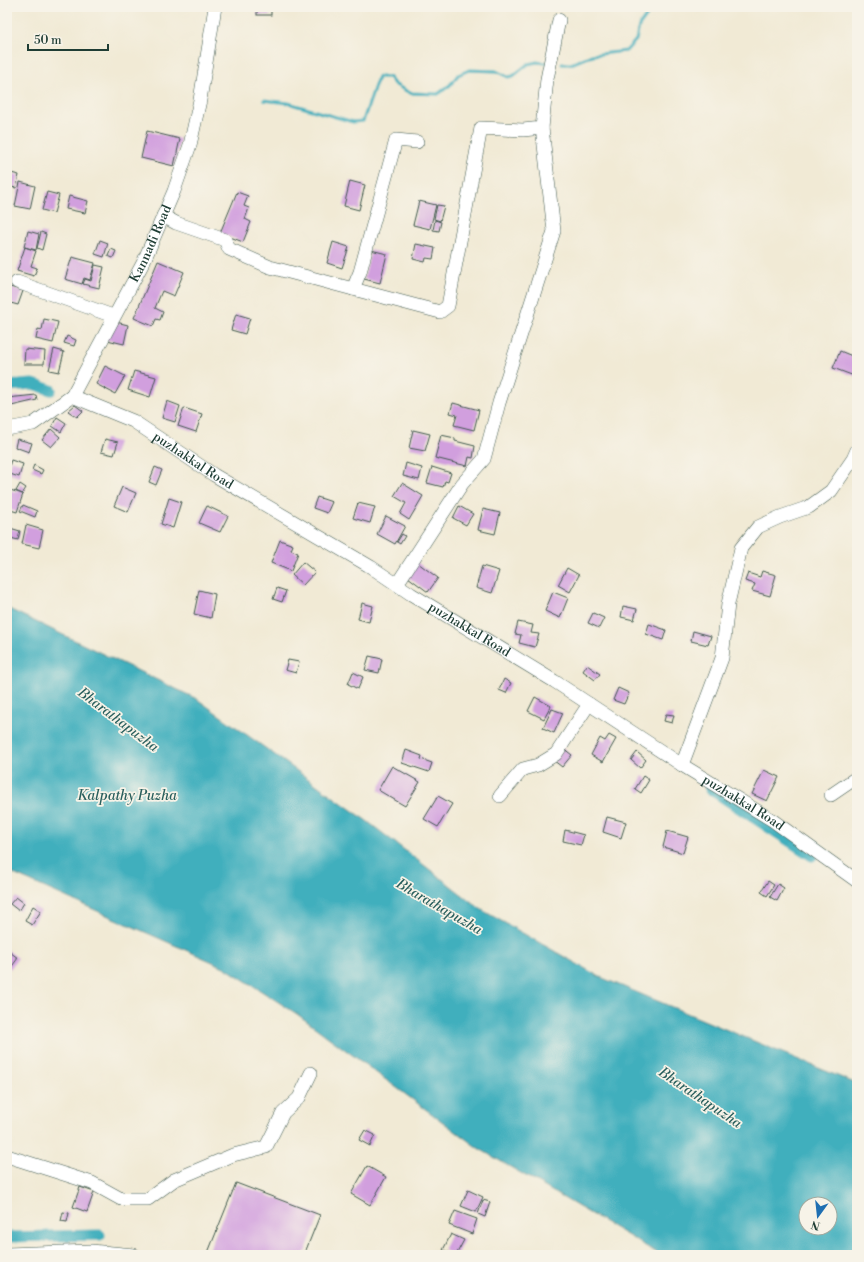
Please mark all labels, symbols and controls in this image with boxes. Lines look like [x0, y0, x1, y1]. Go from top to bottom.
scale bar [28, 26, 108, 52]
text: 50 m [34, 33, 62, 48]
street label: Kannadi Road [126, 202, 175, 285]
street label: puzhakkal Road [150, 429, 237, 493]
street label: puzhakkal Road [426, 599, 514, 661]
water label: Bharathapuzha [73, 683, 162, 756]
street label: puzhakkal Road [700, 772, 788, 834]
water label: Kalpathy Puzha [77, 787, 177, 805]
water label: Bharathapuzha [392, 875, 486, 939]
water label: Bharathapuzha [654, 1063, 745, 1133]
north arrow [798, 1196, 838, 1236]
text: N [809, 1217, 822, 1233]

